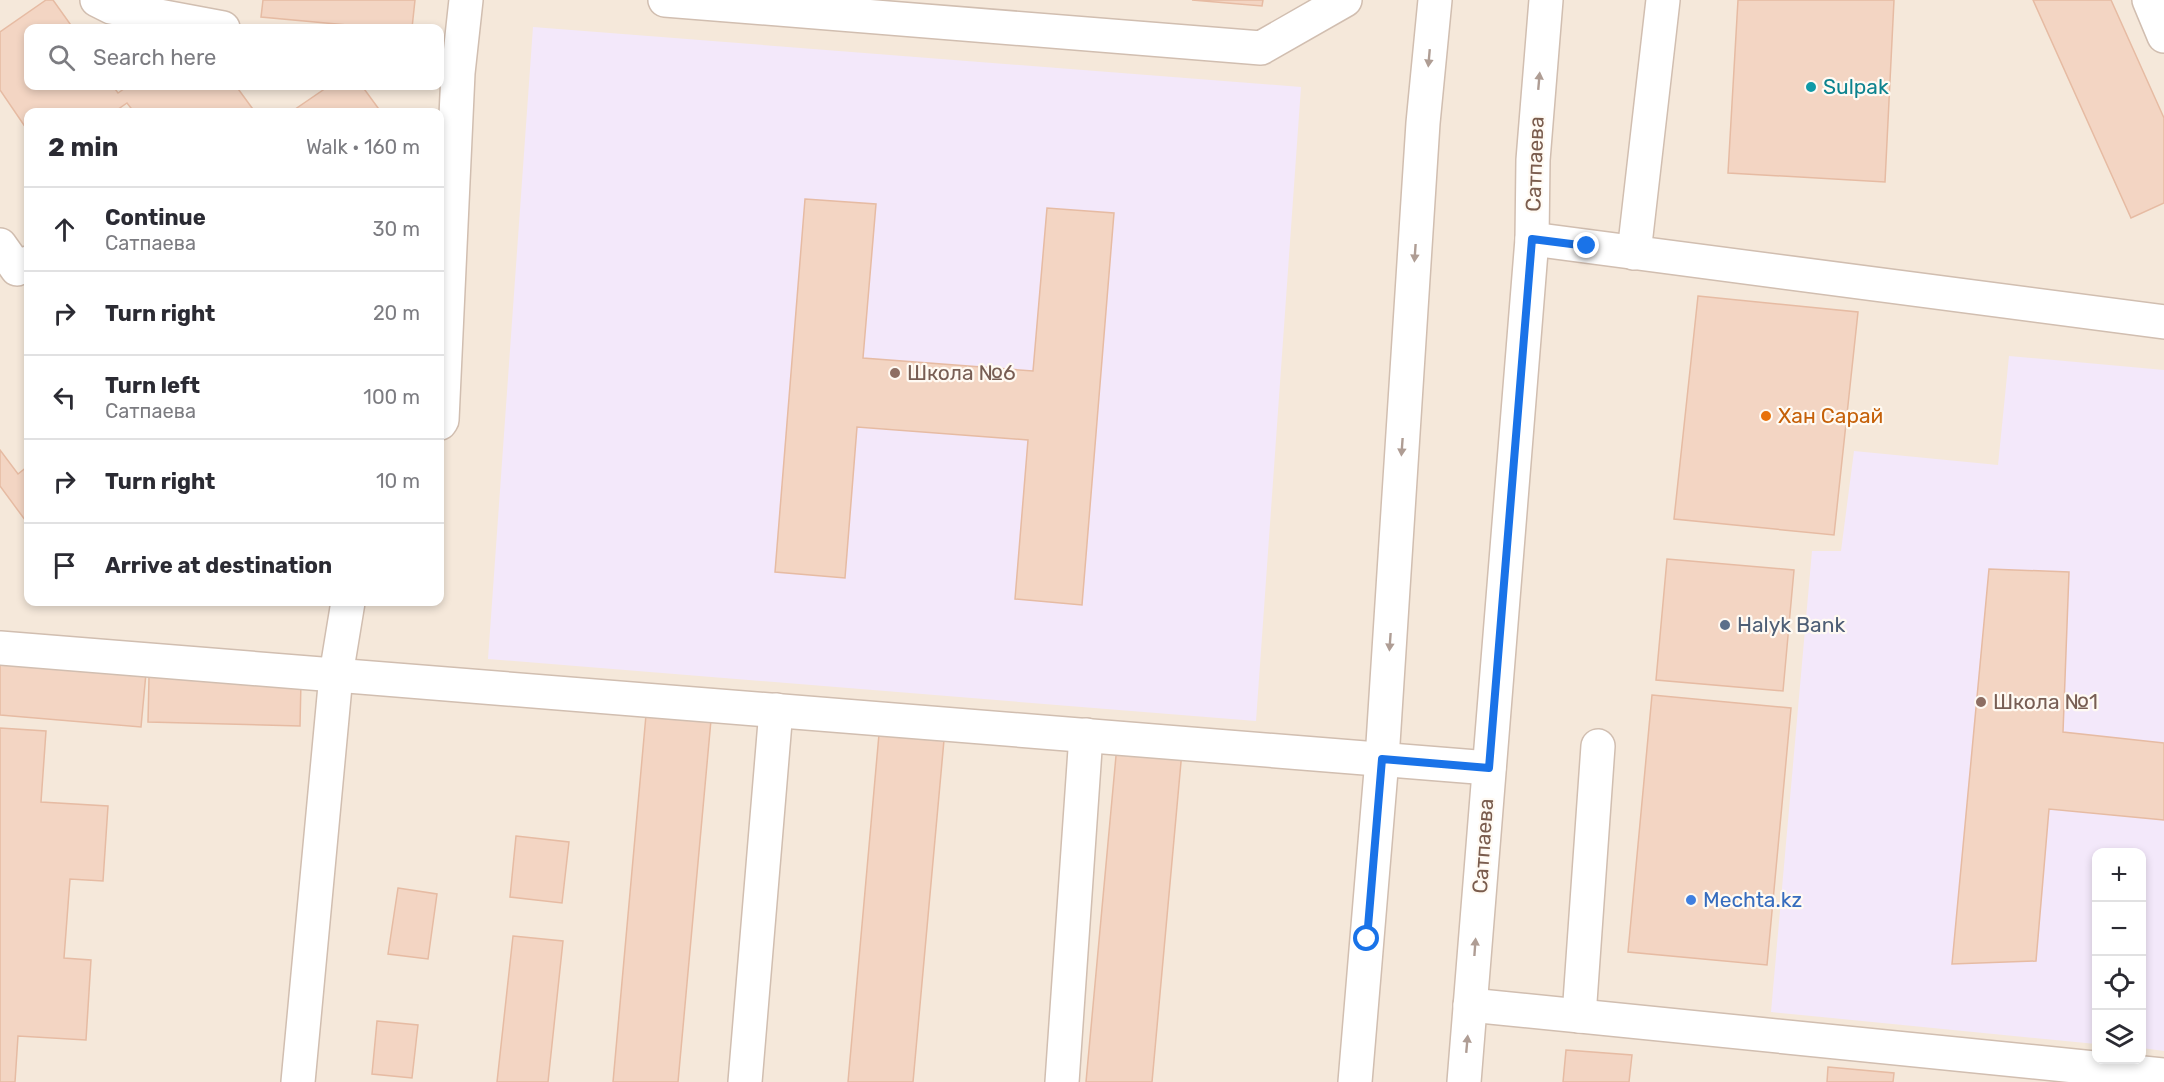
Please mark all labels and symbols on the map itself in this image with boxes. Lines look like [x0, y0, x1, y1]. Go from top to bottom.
one-way arrow [1424, 49, 1434, 68]
one-way arrow [1535, 71, 1544, 90]
place label: Sulpak [1823, 74, 1889, 99]
marker: Sulpak [1804, 80, 1818, 94]
street label: Сатпаева [1520, 116, 1549, 212]
route end [1573, 232, 1599, 258]
one-way arrow [1410, 243, 1420, 262]
place label: Школа №6 [907, 360, 1016, 385]
marker: Школа №6 [888, 366, 902, 380]
place label: Хан Сарай [1778, 403, 1883, 428]
marker: Хан Сарай [1759, 409, 1773, 423]
one-way arrow [1398, 438, 1407, 457]
place label: Halyk Bank [1737, 612, 1845, 637]
marker: Halyk Bank [1718, 618, 1732, 632]
one-way arrow [1385, 632, 1394, 651]
place label: Школа №1 [1993, 689, 2098, 714]
marker: Школа №1 [1974, 695, 1988, 709]
street label: Сатпаева [1467, 797, 1498, 894]
place label: Mechta.kz [1703, 887, 1802, 912]
marker: Mechta.kz [1684, 893, 1698, 907]
route start [1353, 925, 1379, 951]
one-way arrow [1471, 938, 1480, 957]
one-way arrow [1463, 1034, 1472, 1053]

